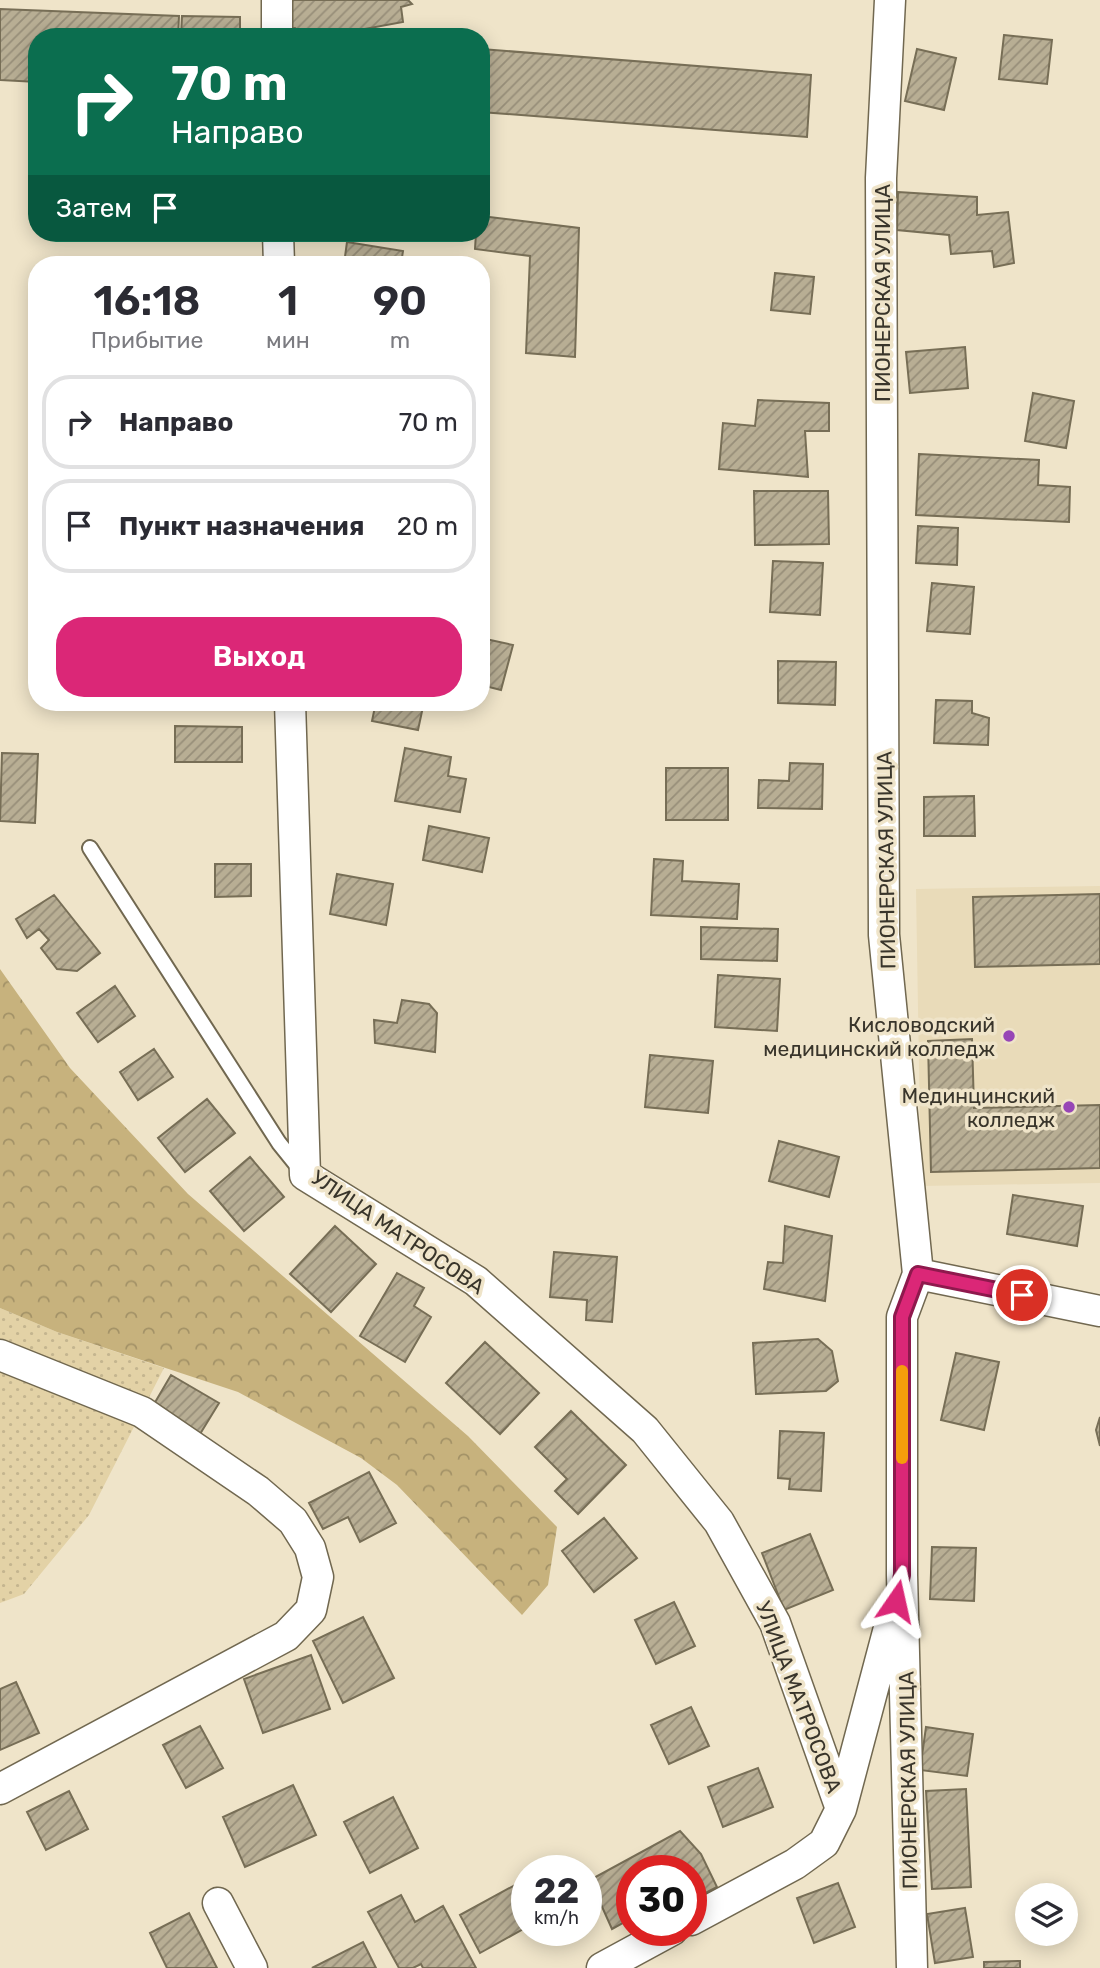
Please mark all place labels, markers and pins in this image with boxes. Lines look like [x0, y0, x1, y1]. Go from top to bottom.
place label: Кисловодский медицинский колледж [763, 1012, 995, 1061]
marker: Кисловодский медицинский колледж [1001, 1028, 1017, 1044]
place label: Мединцинский колледж [901, 1083, 1055, 1132]
marker: Мединцинский колледж [1061, 1099, 1077, 1115]
pin [992, 1265, 1052, 1325]

